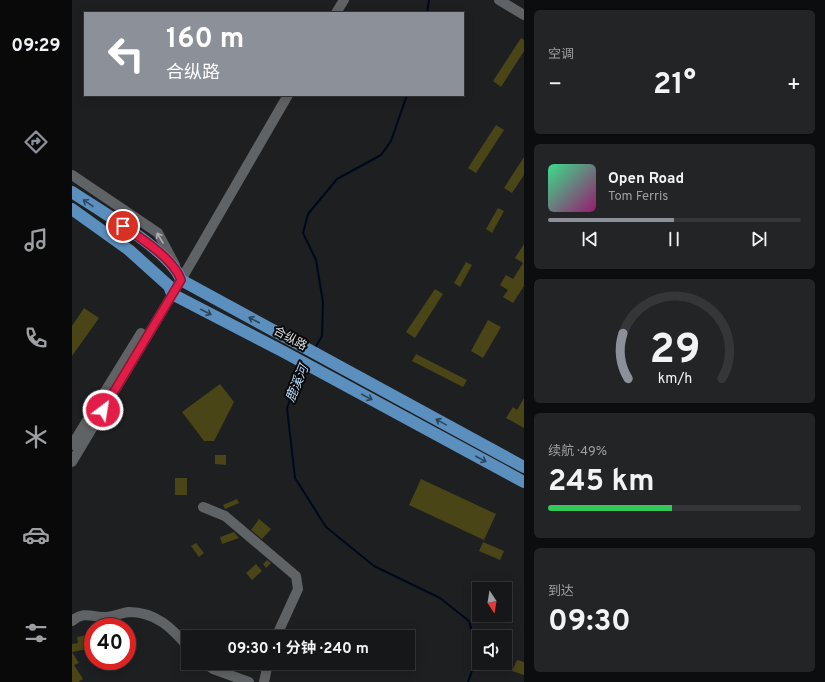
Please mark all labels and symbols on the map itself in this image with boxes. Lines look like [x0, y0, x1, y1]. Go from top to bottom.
one-way arrow [83, 199, 94, 207]
pin [106, 209, 140, 243]
one-way arrow [156, 232, 164, 244]
one-way arrow [200, 309, 212, 317]
one-way arrow [249, 315, 261, 323]
street label: 合纵路 [270, 323, 310, 355]
water label: 鹿溪河 [283, 360, 314, 405]
position arrow [82, 389, 124, 431]
one-way arrow [361, 394, 373, 402]
one-way arrow [435, 418, 447, 425]
one-way arrow [475, 456, 487, 463]
north arrow [472, 582, 512, 622]
speed limit sign: 40 [84, 618, 136, 670]

